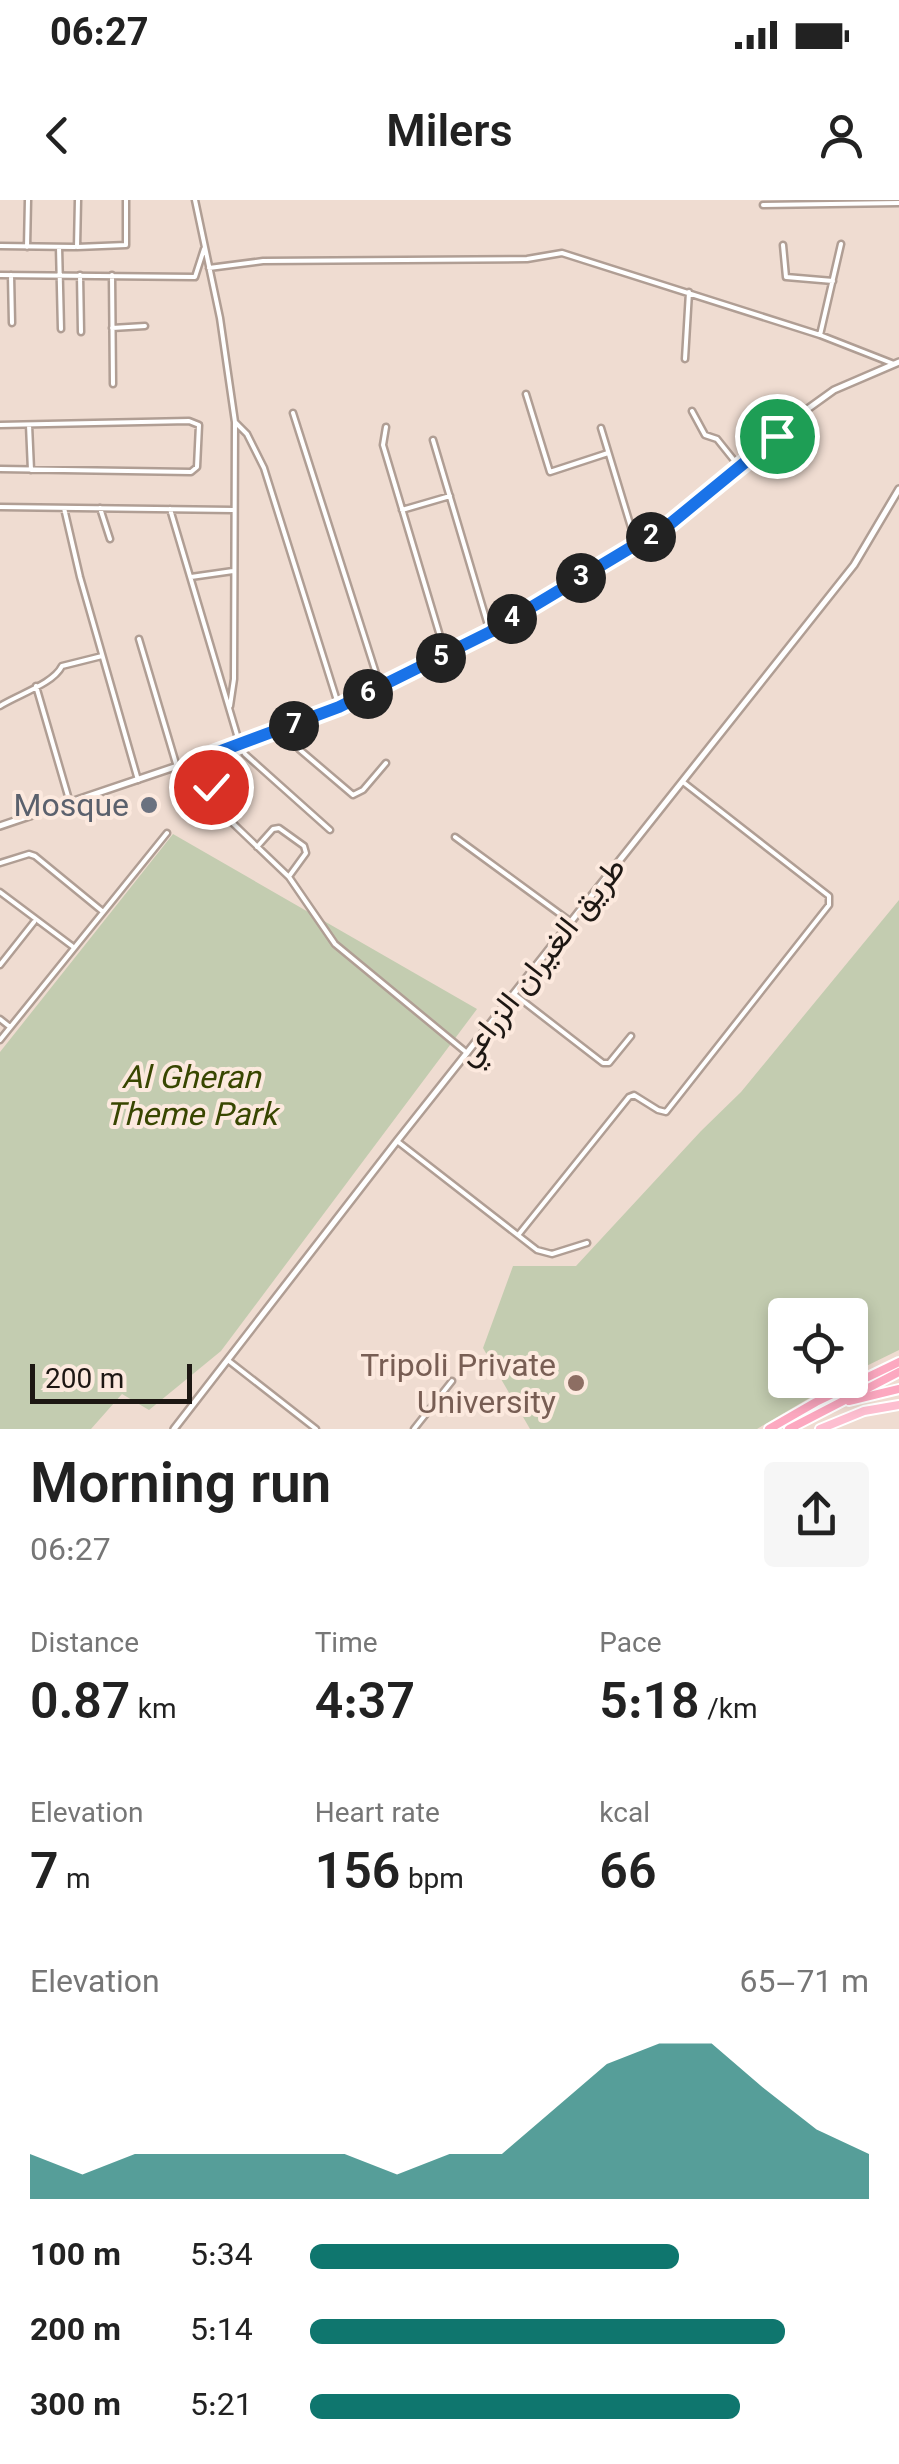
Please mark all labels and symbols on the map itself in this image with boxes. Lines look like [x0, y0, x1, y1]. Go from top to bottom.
pin [735, 394, 820, 479]
pin: 2 [626, 512, 676, 562]
pin: 3 [556, 553, 606, 603]
pin: 4 [487, 594, 537, 644]
pin: 5 [416, 633, 466, 683]
pin: 6 [343, 669, 393, 719]
pin: 7 [269, 701, 319, 751]
pin [169, 745, 254, 830]
place label: Mosque [14, 783, 129, 833]
marker: Mosque [138, 794, 160, 816]
street label: طريق الغيران الزراعي [444, 847, 640, 1078]
park label: Al Gheran Theme Park [105, 1055, 281, 1142]
place label: Tripoli Private University [360, 1343, 556, 1430]
scale bar [30, 1359, 192, 1404]
marker: Tripoli Private University [565, 1372, 587, 1394]

